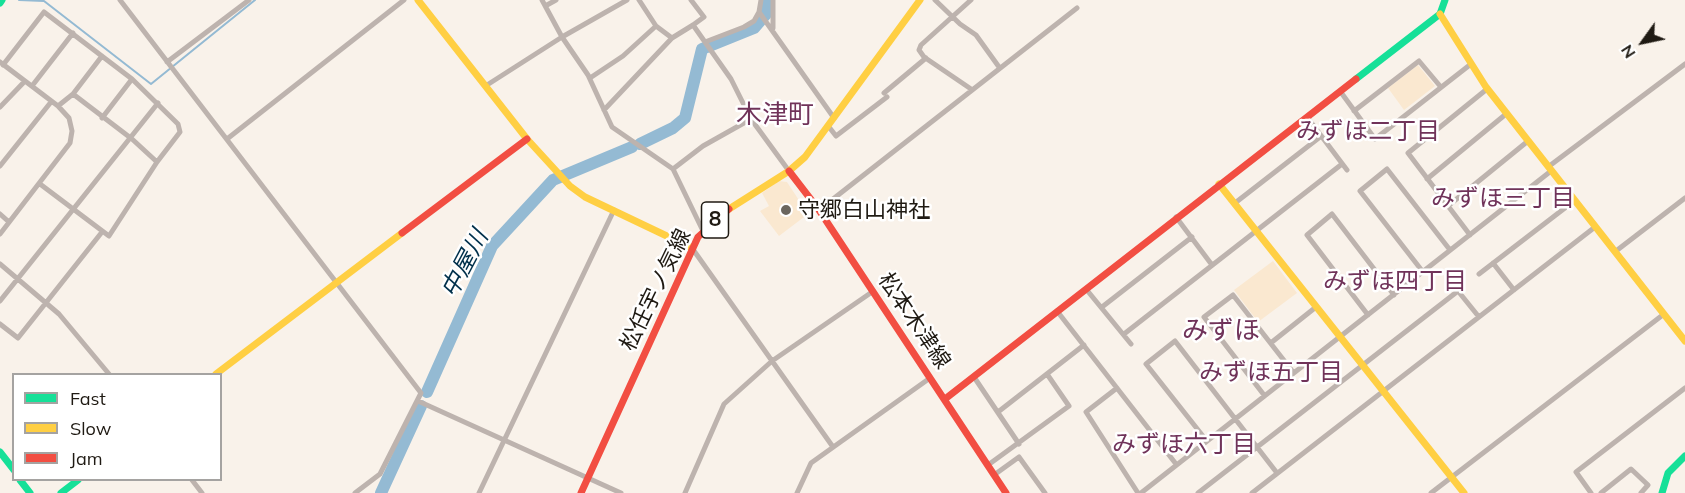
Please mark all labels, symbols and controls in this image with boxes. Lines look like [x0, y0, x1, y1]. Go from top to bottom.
north arrow [1613, 12, 1673, 72]
text: N [1616, 41, 1640, 62]
district label: 木津町 [736, 99, 814, 131]
district label: みずほ二丁目 [1296, 118, 1440, 146]
district label: みずほ三丁目 [1431, 185, 1575, 213]
place label: 守郷白山神社 [798, 197, 930, 223]
road number: 8 [702, 202, 728, 238]
marker: 守郷白山神社 [779, 203, 793, 217]
water label: 中屋川 [435, 225, 495, 303]
street label: 松任宇ノ気線 [615, 225, 697, 355]
street label: 松本木津線 [872, 268, 956, 374]
district label: みずほ四丁目 [1323, 268, 1467, 296]
district label: みずほ [1182, 315, 1260, 347]
district label: みずほ五丁目 [1199, 359, 1343, 387]
legend [12, 373, 222, 481]
text: Fast [70, 387, 106, 410]
text: Slow [70, 417, 111, 440]
district label: みずほ六丁目 [1112, 431, 1256, 459]
text: Jam [70, 447, 103, 470]

